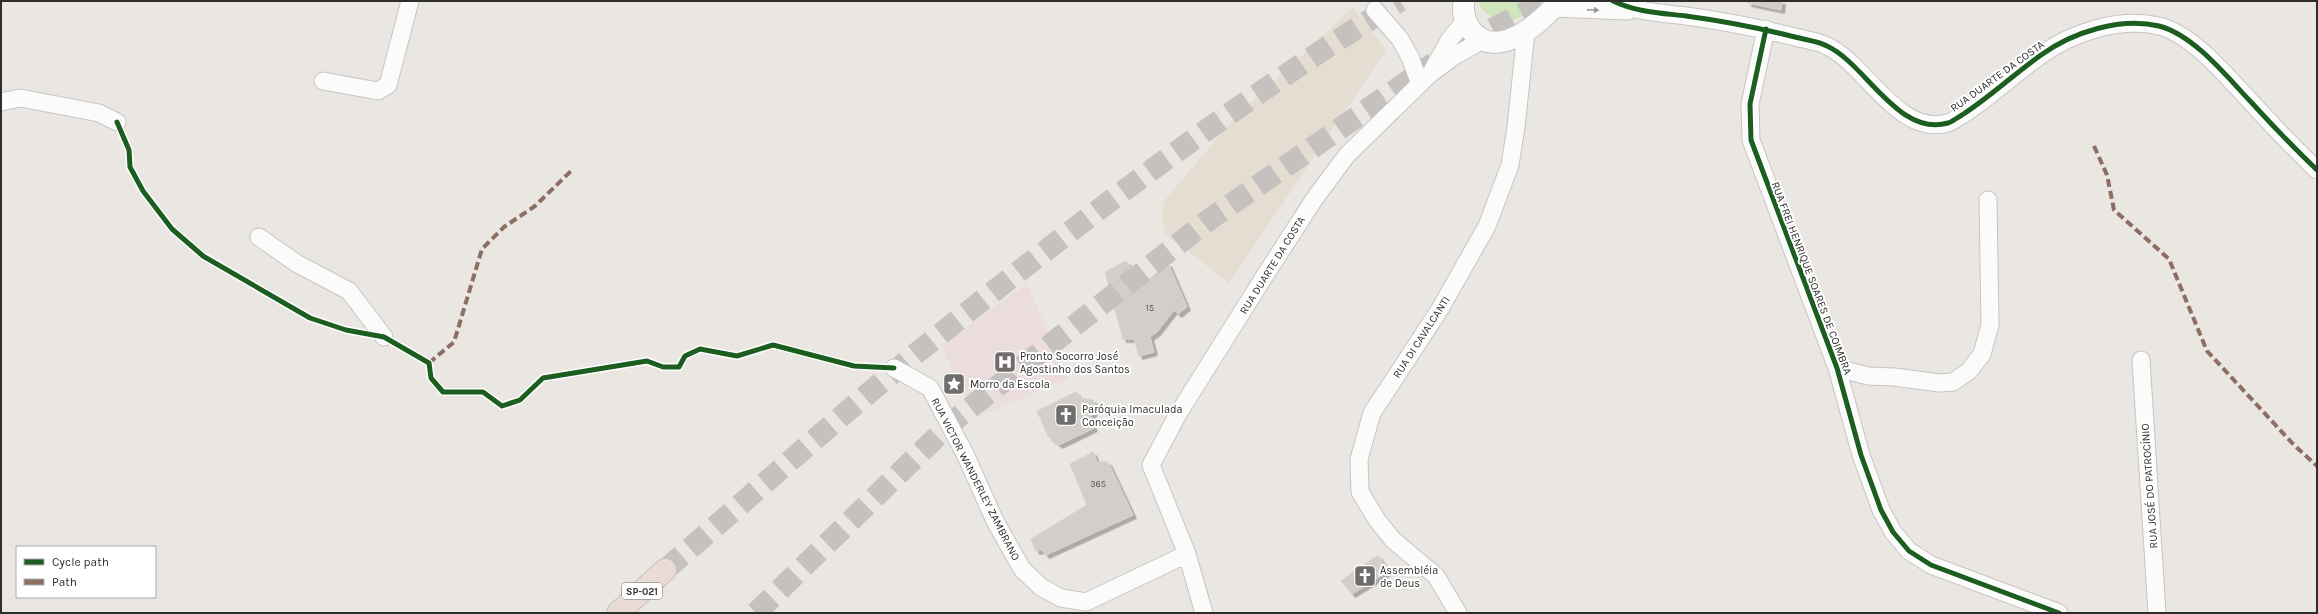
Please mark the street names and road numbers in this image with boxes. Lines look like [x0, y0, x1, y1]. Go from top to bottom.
street label: RUA DUARTE DA COSTA [1948, 38, 2047, 115]
street label: RUA FREI HENRIQUE SOARES DE COIMBRA [1769, 180, 1855, 377]
street label: RUA DUARTE DA COSTA [1237, 213, 1308, 317]
street label: RUA DI CAVALCANTI [1390, 294, 1453, 381]
street label: RUA VICTOR WANDERLEY ZAMBRANO [929, 396, 1022, 563]
street label: RUA JOSÉ DO PATROCÍNIO [2137, 423, 2160, 549]
road number: SP-021 [622, 583, 662, 599]

